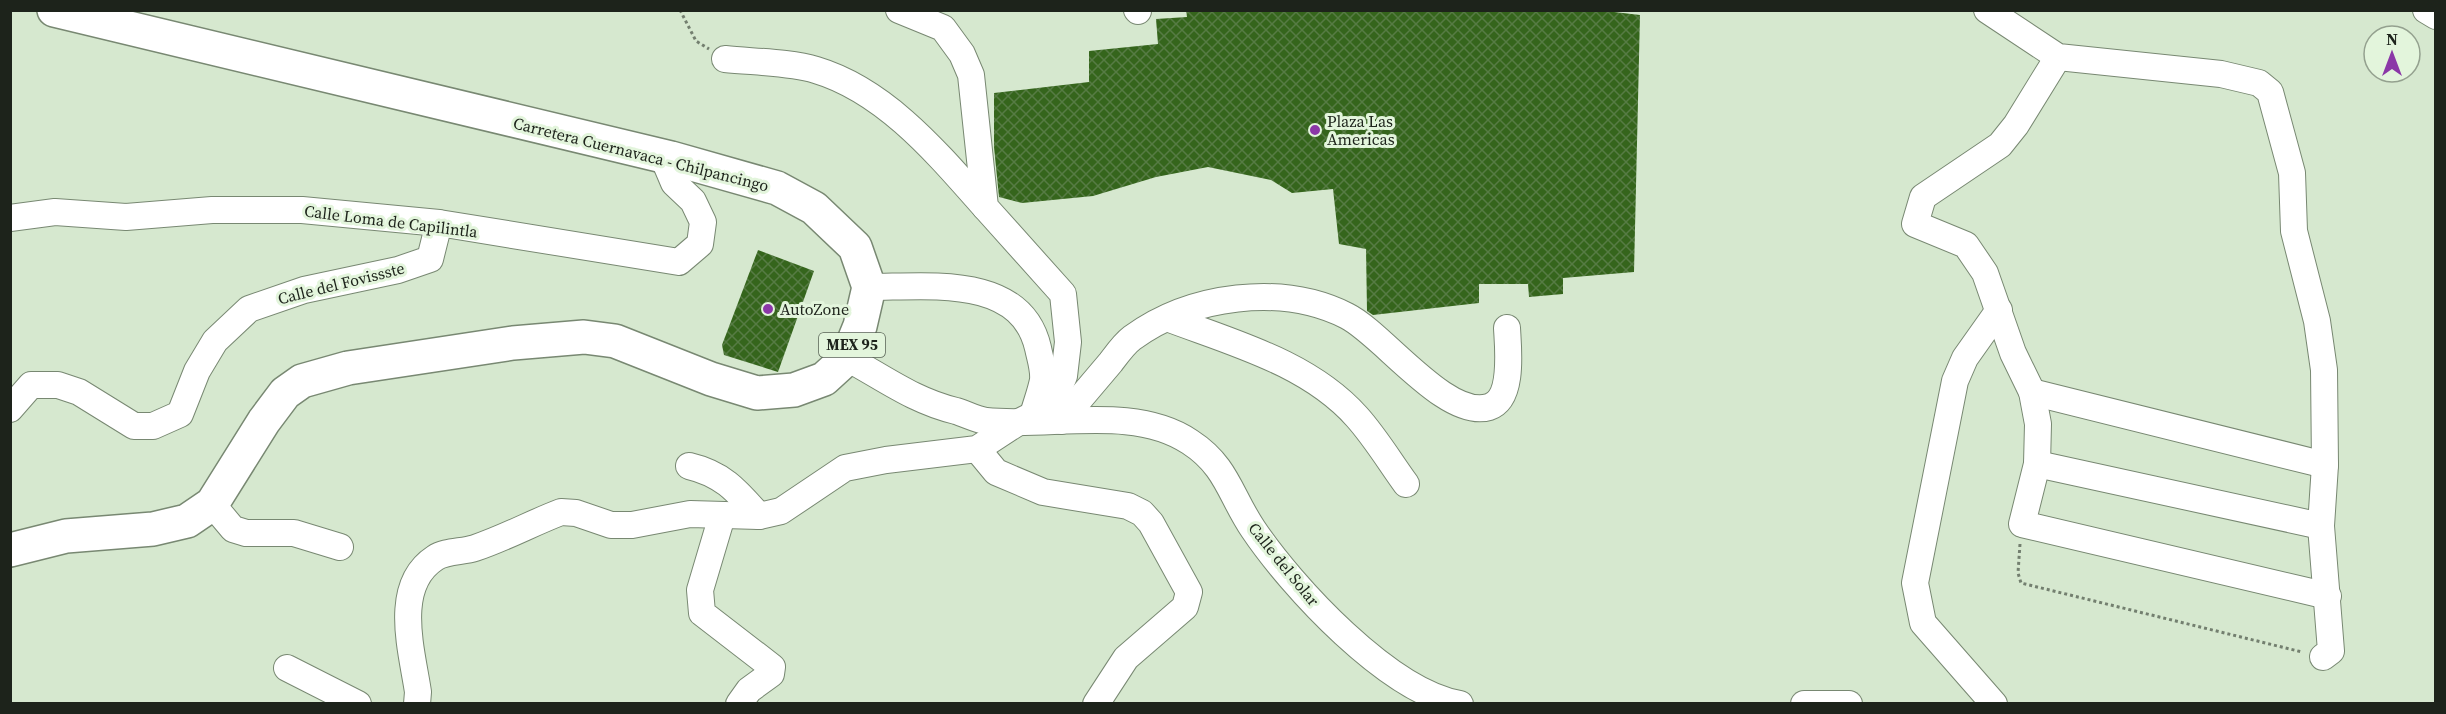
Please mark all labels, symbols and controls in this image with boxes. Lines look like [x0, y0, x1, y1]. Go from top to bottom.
north arrow [2362, 24, 2422, 84]
text: N [2386, 28, 2398, 50]
place label: Plaza Las Americas [1327, 110, 1395, 150]
street label: Carretera Cuernavaca - Chilpancingo [511, 112, 771, 196]
marker: Plaza Las Americas [1308, 123, 1322, 137]
street label: Calle Loma de Capilintla [303, 199, 480, 243]
street label: Calle del Fovissste [275, 257, 407, 309]
place label: AutoZone [780, 298, 849, 320]
marker: AutoZone [761, 302, 775, 316]
road number: MEX 95 [819, 333, 885, 357]
street label: Calle del Solar [1244, 518, 1325, 611]

